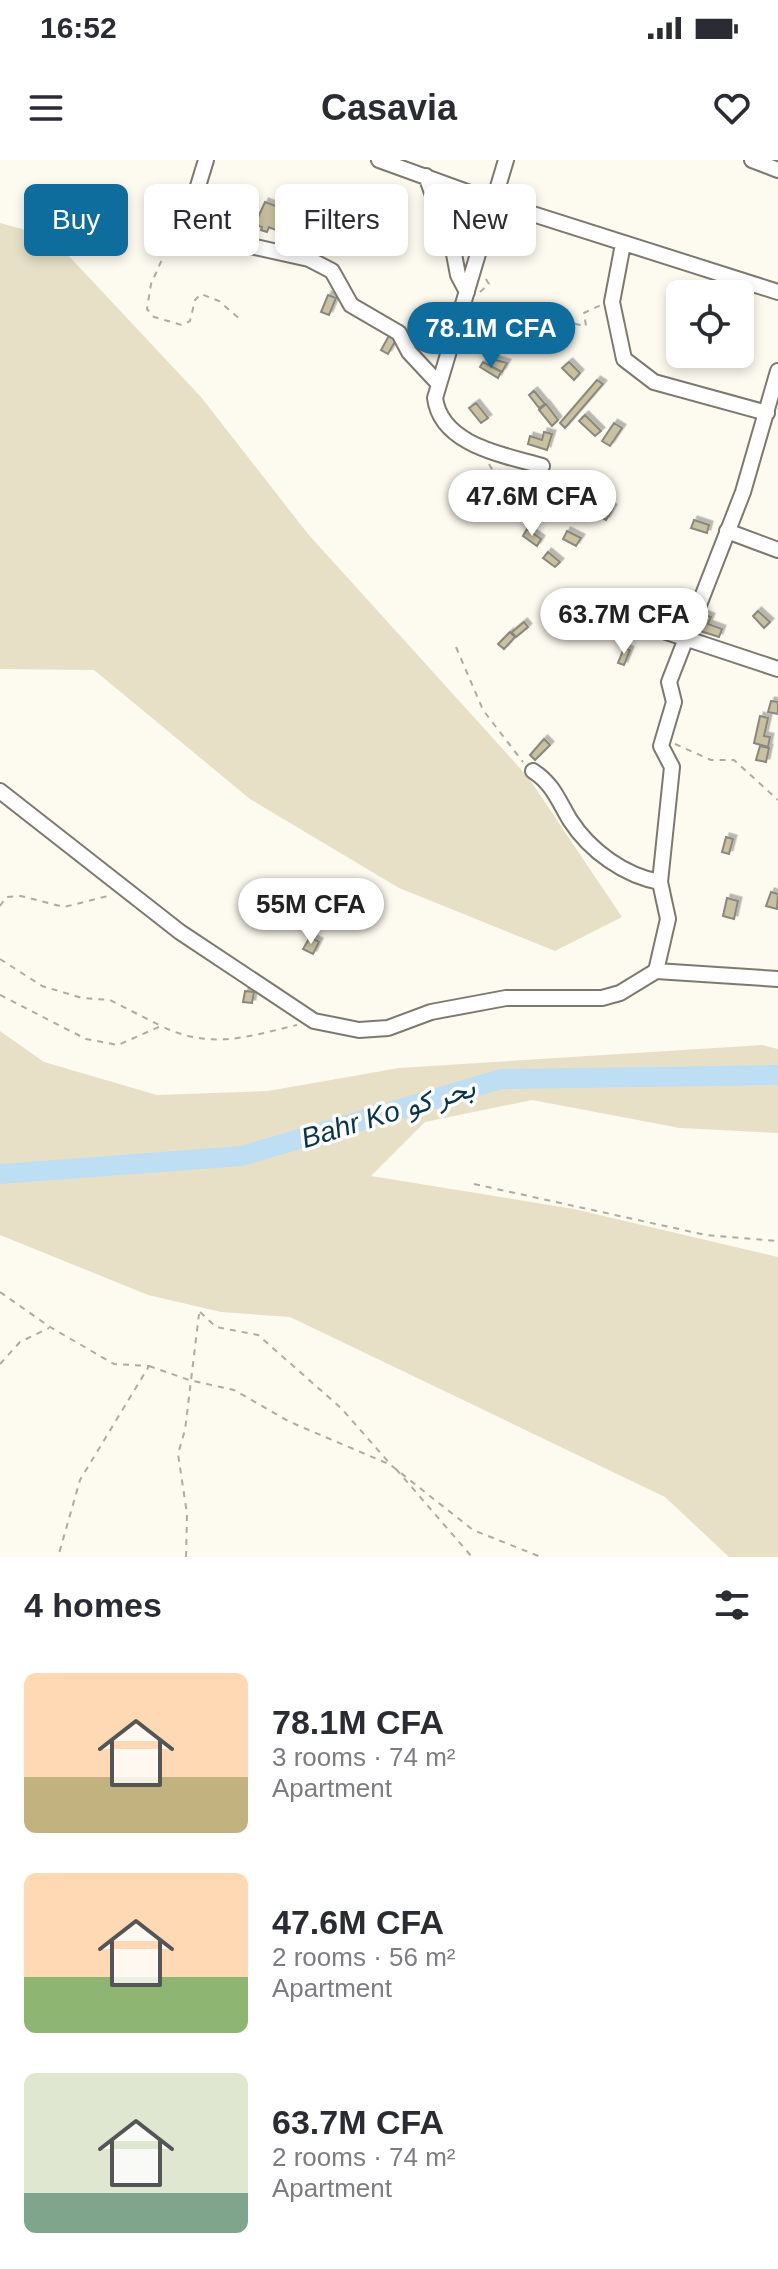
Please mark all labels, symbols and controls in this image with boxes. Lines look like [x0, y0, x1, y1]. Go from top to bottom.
text: 16:52 [40, 11, 117, 44]
icon: menu [24, 86, 68, 130]
icon: heart [710, 86, 754, 130]
text: Casavia [321, 87, 457, 128]
chip: Buy [24, 184, 128, 256]
chip: Rent [144, 184, 259, 256]
chip: Filters [275, 184, 408, 256]
chip: New [424, 184, 536, 256]
map controls [666, 280, 754, 368]
button: locate [666, 280, 754, 368]
pin: 78.1M CFA [399, 302, 583, 370]
text: 78.1M CFA [425, 313, 557, 343]
pin: 47.6M CFA [440, 470, 624, 538]
text: 47.6M CFA [466, 481, 598, 511]
pin: 63.7M CFA [532, 588, 716, 656]
text: 63.7M CFA [558, 599, 690, 629]
pin: 55M CFA [237, 878, 385, 946]
text: 55M CFA [256, 889, 366, 919]
water label: Bahr Ko بحر كو [298, 1072, 480, 1156]
icon: filters [710, 1583, 754, 1627]
text: 4 homes [24, 1586, 162, 1624]
text: 78.1M CFA [272, 1703, 444, 1741]
icon: home [88, 1705, 184, 1801]
text: 3 rooms · 74 m² [272, 1742, 456, 1772]
text: Apartment [272, 1773, 392, 1803]
text: 47.6M CFA [272, 1903, 444, 1941]
icon: home [88, 1905, 184, 2001]
text: 2 rooms · 56 m² [272, 1942, 456, 1972]
text: Apartment [272, 1973, 392, 2003]
text: 63.7M CFA [272, 2103, 444, 2141]
icon: home [88, 2105, 184, 2201]
text: 2 rooms · 74 m² [272, 2142, 456, 2172]
text: Apartment [272, 2173, 392, 2203]

